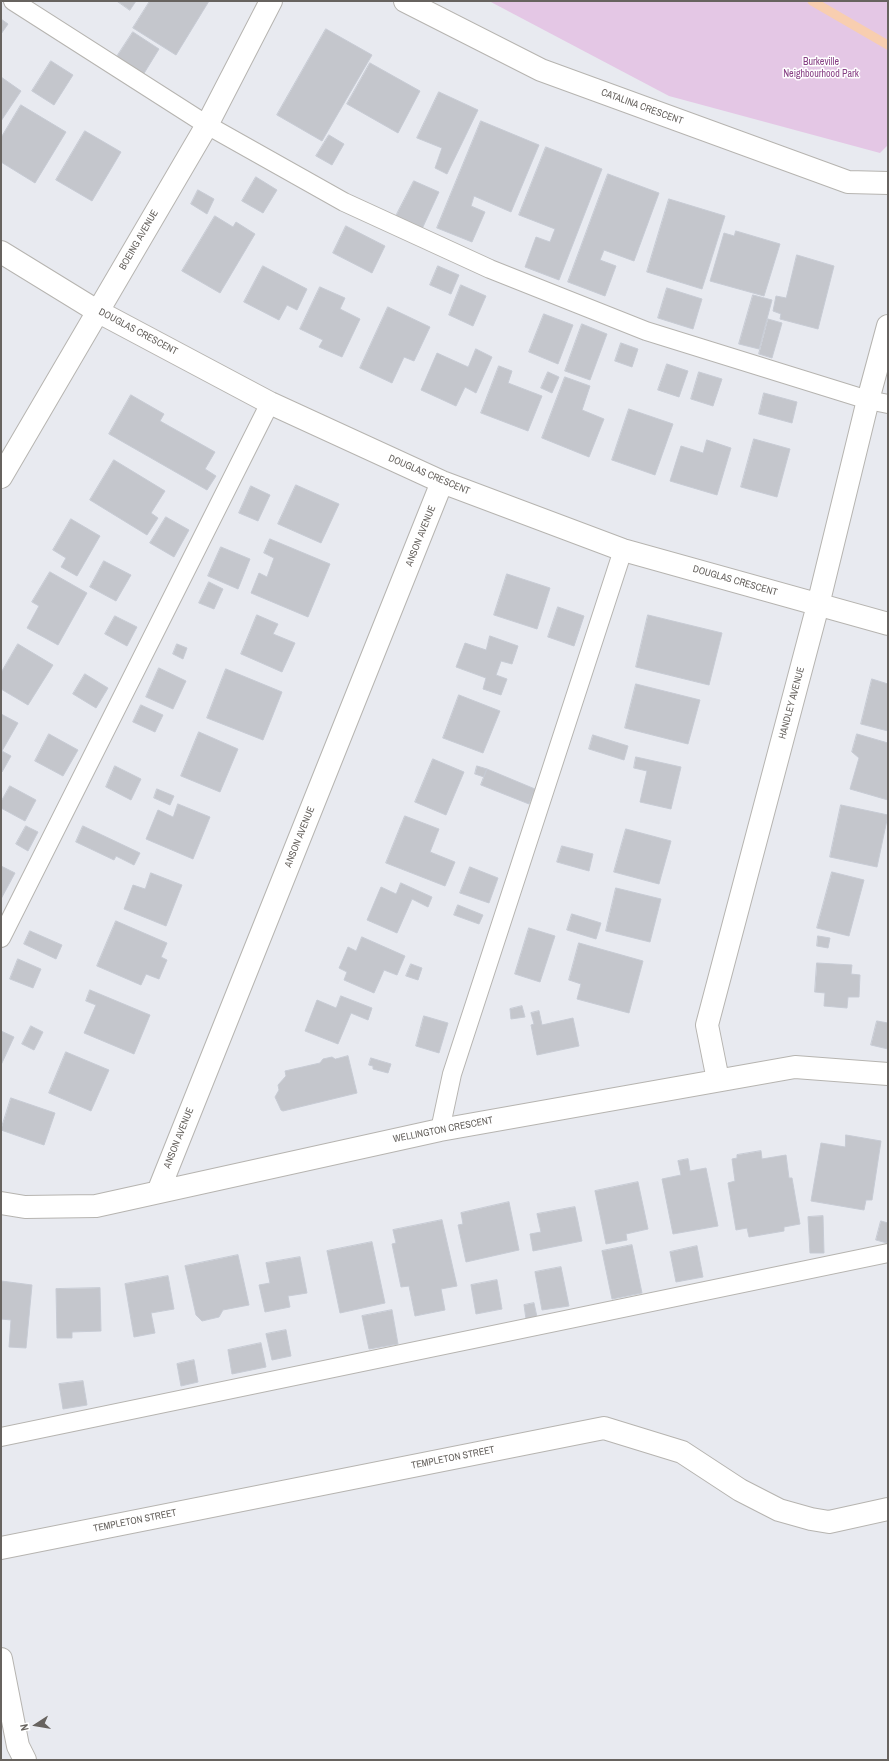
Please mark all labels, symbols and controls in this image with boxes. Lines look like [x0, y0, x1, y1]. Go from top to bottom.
park label: Burkeville Neighbourhood Park [783, 56, 859, 80]
street label: CATALINA CRESCENT [599, 87, 685, 127]
street label: BOEING AVENUE [117, 208, 161, 272]
street label: DOUGLAS CRESCENT [97, 306, 179, 358]
street label: DOUGLAS CRESCENT [386, 452, 472, 498]
street label: ANSON AVENUE [403, 504, 439, 568]
street label: DOUGLAS CRESCENT [691, 563, 779, 599]
street label: HANDLEY AVENUE [777, 666, 807, 740]
street label: ANSON AVENUE [282, 805, 318, 869]
street label: ANSON AVENUE [161, 1106, 197, 1170]
street label: WELLINGTON CRESCENT [392, 1114, 494, 1146]
street label: TEMPLETON STREET [410, 1444, 496, 1472]
street label: TEMPLETON STREET [92, 1507, 178, 1535]
north arrow [16, 1705, 56, 1745]
text: N [17, 1723, 32, 1732]

